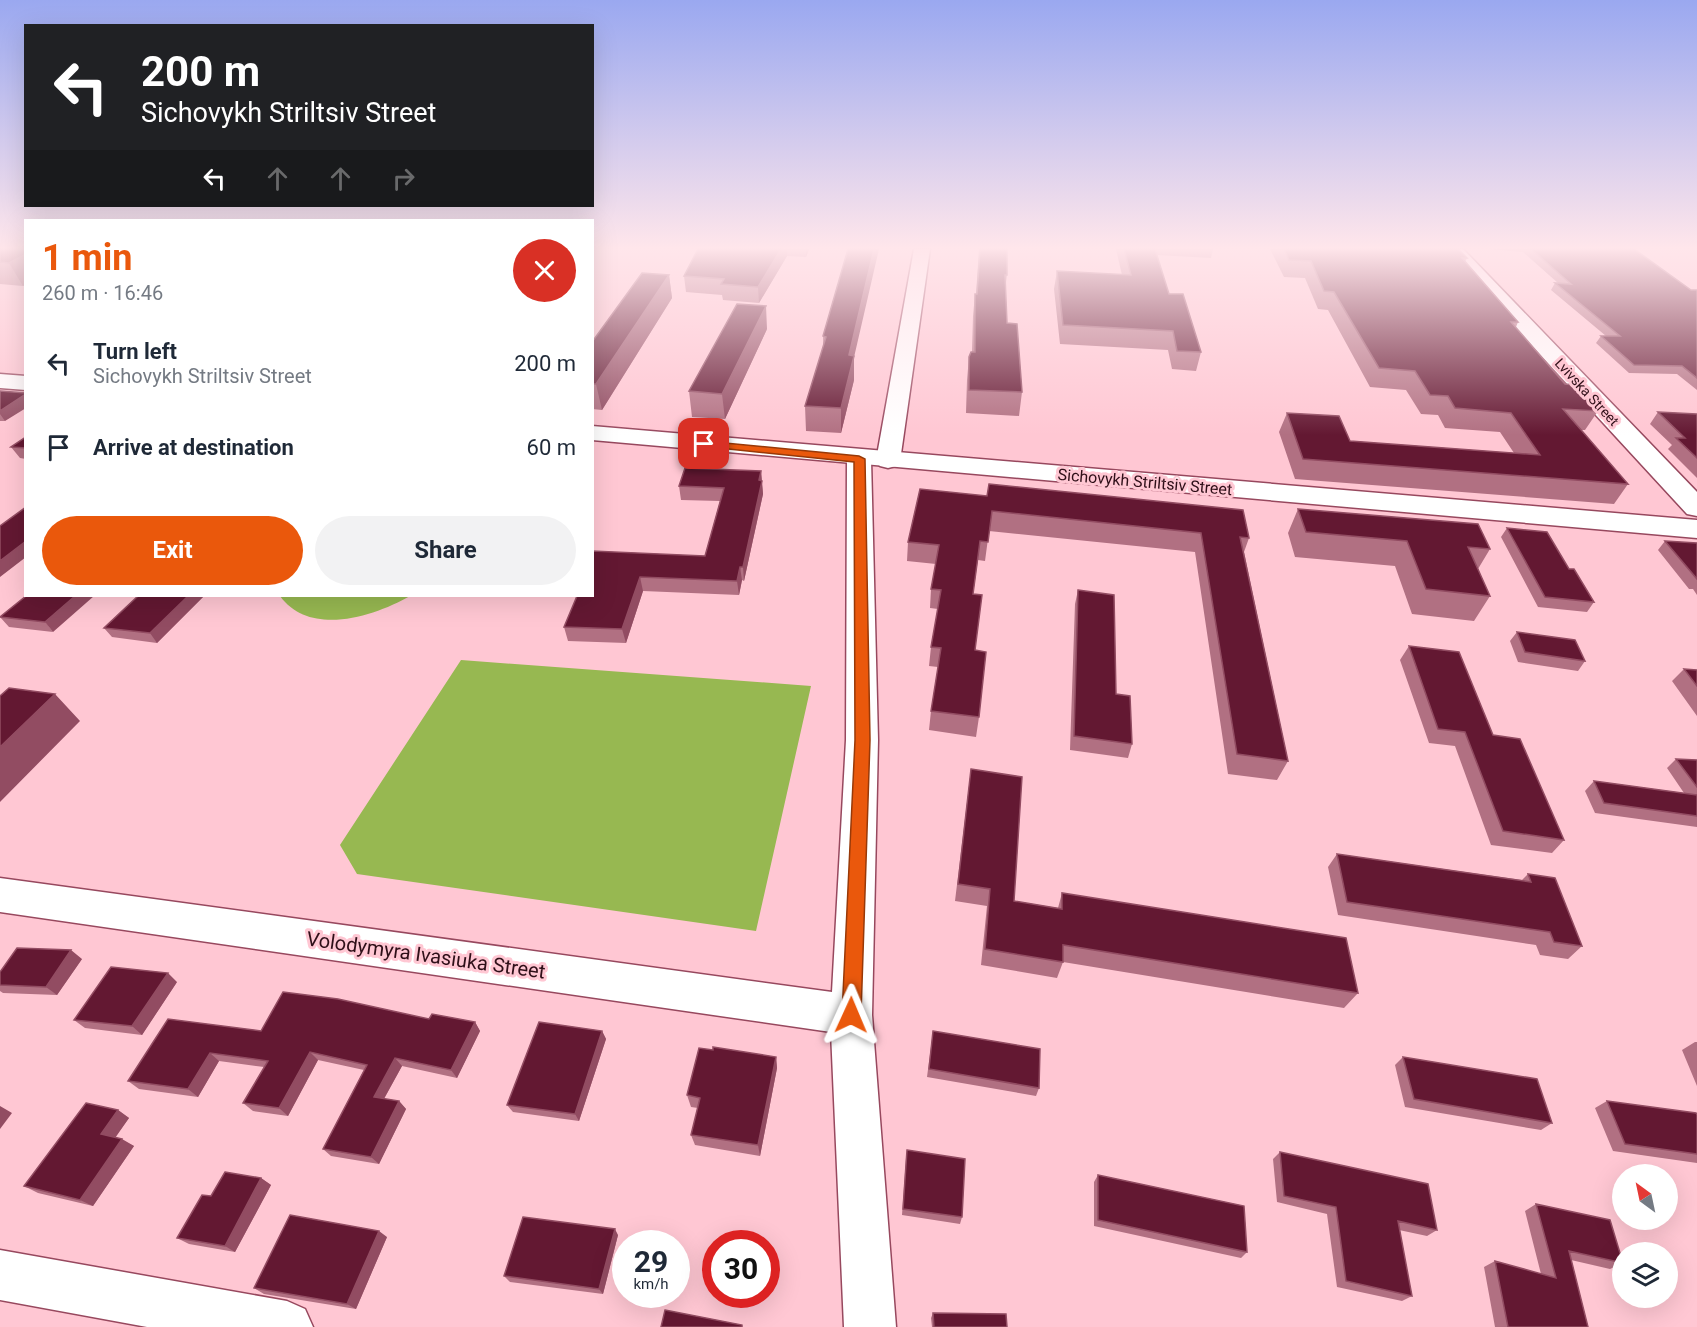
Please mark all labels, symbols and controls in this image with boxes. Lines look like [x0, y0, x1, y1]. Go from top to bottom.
text: 200 m [141, 47, 260, 96]
icon: left [42, 48, 120, 126]
text: Sichovykh Striltsiv Street [141, 97, 436, 129]
icon: left [198, 162, 231, 195]
icon: ahead [261, 162, 294, 195]
icon: ahead [324, 162, 357, 195]
icon: right [387, 162, 420, 195]
text: 1 min [42, 237, 133, 279]
button: close [513, 239, 576, 302]
text: 260 m · 16:46 [42, 281, 163, 305]
text: Turn left [93, 339, 177, 364]
icon: left [42, 347, 75, 380]
text: 200 m [514, 351, 576, 376]
street label: Lvivska Street [1552, 355, 1622, 429]
text: Sichovykh Striltsiv Street [93, 364, 312, 388]
pin [678, 418, 729, 469]
icon: arrive [687, 427, 720, 460]
icon: arrive [42, 431, 75, 464]
text: Arrive at destination [93, 435, 294, 460]
text: 60 m [527, 435, 576, 460]
street label: Sichovykh Striltsiv Street [1057, 465, 1233, 499]
button: Exit [42, 516, 303, 585]
button: Share [315, 516, 576, 585]
street label: Volodymyra Ivasiuka Street [305, 926, 547, 984]
position arrow [819, 983, 883, 1047]
north arrow [1612, 1164, 1678, 1230]
map controls [1612, 1164, 1678, 1308]
speed limit sign: 30 [702, 1230, 780, 1308]
button: layers [1612, 1242, 1678, 1308]
text: 29 [634, 1244, 668, 1279]
text: km/h [633, 1275, 669, 1293]

